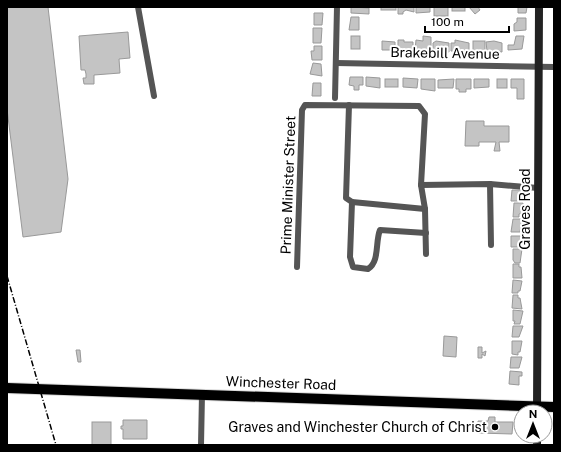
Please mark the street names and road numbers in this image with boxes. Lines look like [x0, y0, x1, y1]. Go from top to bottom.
street label: Brakebill Avenue [390, 44, 500, 62]
street label: Prime Minister Street [278, 115, 298, 255]
street label: Graves Road [517, 168, 533, 250]
street label: Winchester Road [225, 373, 337, 393]

